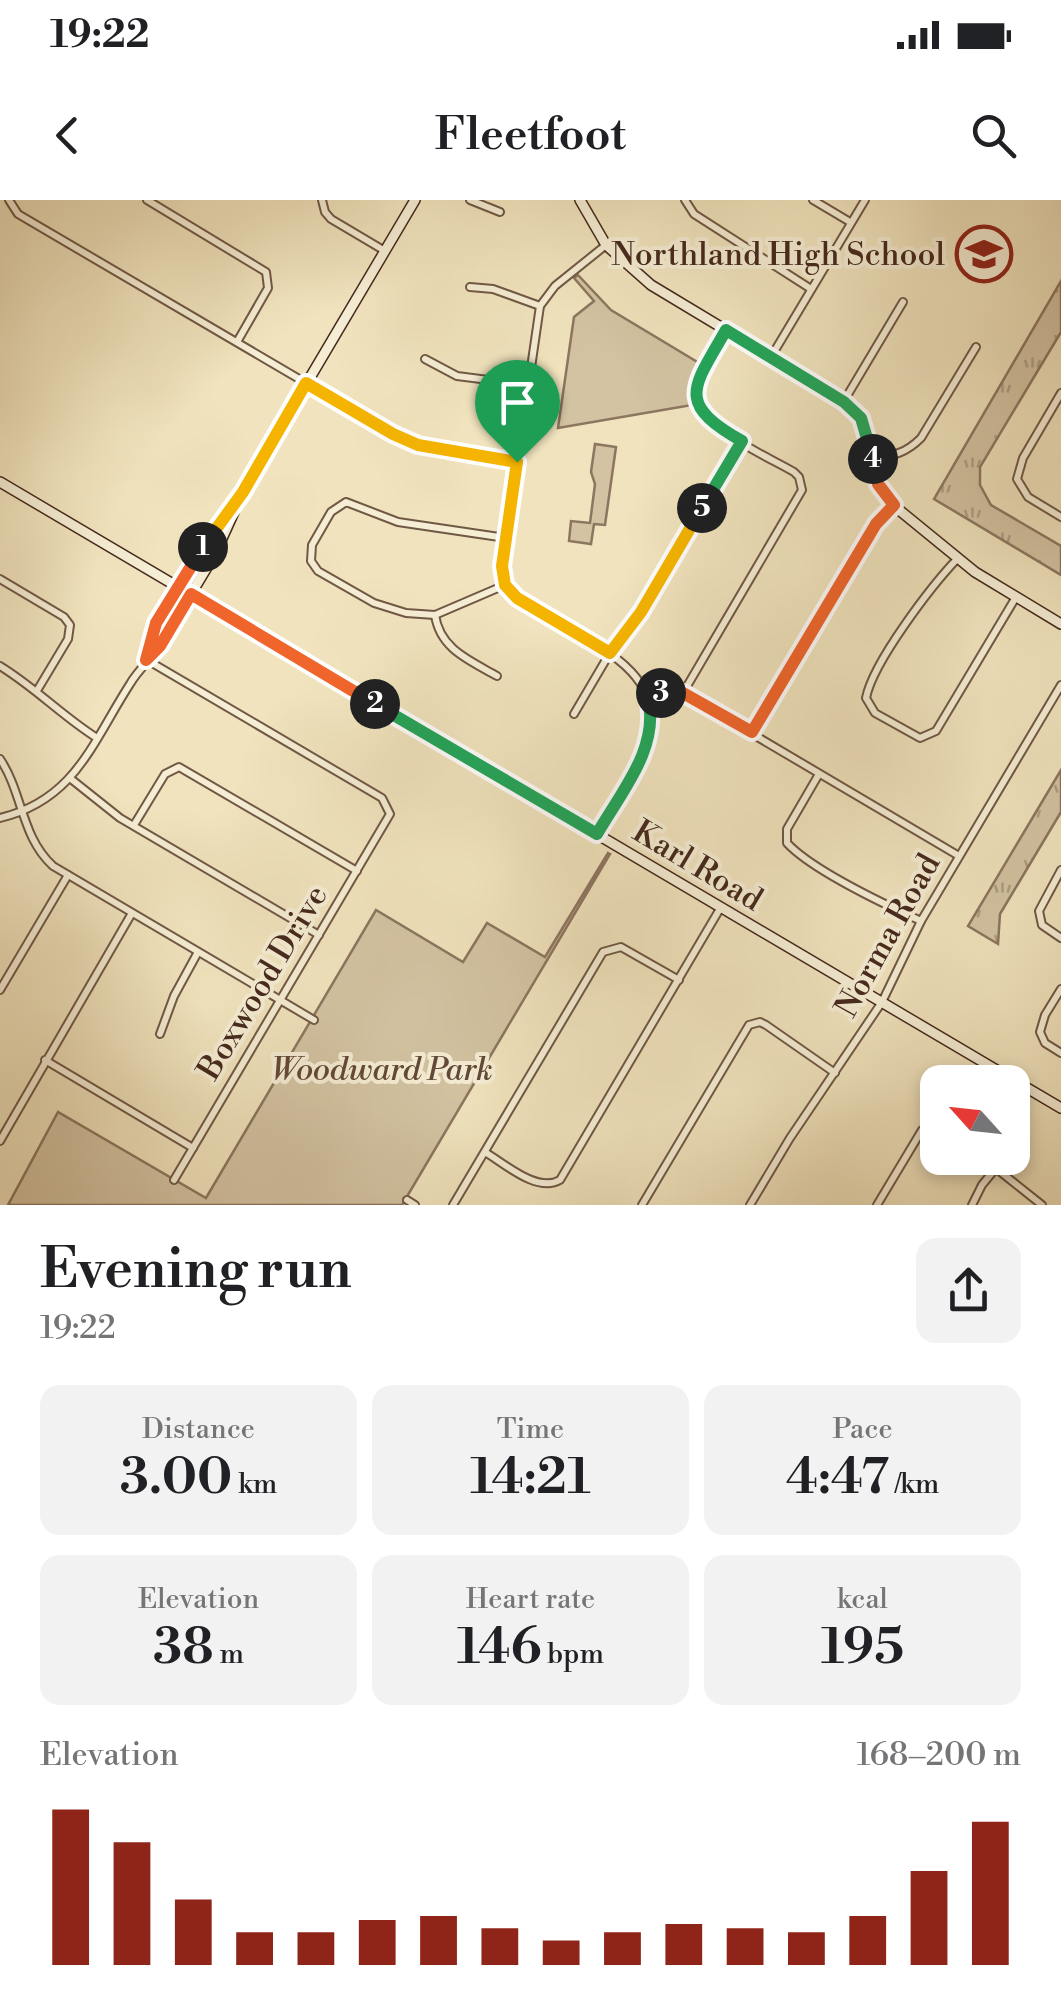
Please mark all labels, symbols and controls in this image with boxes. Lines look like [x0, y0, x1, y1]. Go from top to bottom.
text: 19:22 [50, 12, 149, 59]
text: Fleetfoot [435, 107, 626, 164]
icon: back [40, 108, 95, 163]
icon: search [966, 108, 1021, 163]
school or university icon: Northland High School [954, 224, 1014, 284]
place label: Northland High School [611, 235, 946, 275]
pin [475, 360, 560, 463]
icon: arrive [490, 375, 545, 430]
pin: 4 [848, 434, 898, 484]
text: 4 [864, 441, 882, 476]
pin: 5 [677, 483, 727, 533]
text: 5 [693, 490, 711, 525]
pin: 1 [178, 522, 228, 572]
text: 1 [196, 529, 210, 564]
pin: 3 [636, 668, 686, 718]
text: 3 [653, 675, 669, 710]
pin: 2 [350, 679, 400, 729]
text: 2 [366, 686, 384, 721]
street label: Karl Road [625, 812, 770, 920]
street label: Norma Road [827, 847, 949, 1024]
street label: Boxwood Drive [189, 878, 337, 1088]
park label: Woodward Park [271, 1050, 493, 1090]
north arrow [920, 1065, 1030, 1175]
map controls [920, 1065, 1030, 1175]
text: Evening run [40, 1236, 352, 1305]
button: share [916, 1238, 1021, 1343]
text: 19:22 [40, 1308, 116, 1348]
text: Distance [142, 1412, 255, 1447]
text: Time [497, 1412, 564, 1447]
text: Pace [832, 1412, 893, 1447]
text: 3.00 [120, 1447, 232, 1509]
text: 14:21 [470, 1447, 591, 1509]
text: 4:47 [786, 1447, 889, 1509]
text: km [232, 1467, 277, 1502]
text: /km [889, 1467, 939, 1502]
text: Elevation [138, 1582, 259, 1617]
text: Heart rate [466, 1582, 595, 1617]
text: kcal [837, 1582, 888, 1617]
text: 38 [153, 1617, 214, 1679]
text: 146 [457, 1617, 541, 1679]
text: 195 [821, 1617, 904, 1679]
text: m [214, 1637, 244, 1672]
text: bpm [541, 1637, 604, 1672]
text: Elevation [40, 1735, 179, 1775]
text: 168–200 m [857, 1735, 1021, 1775]

